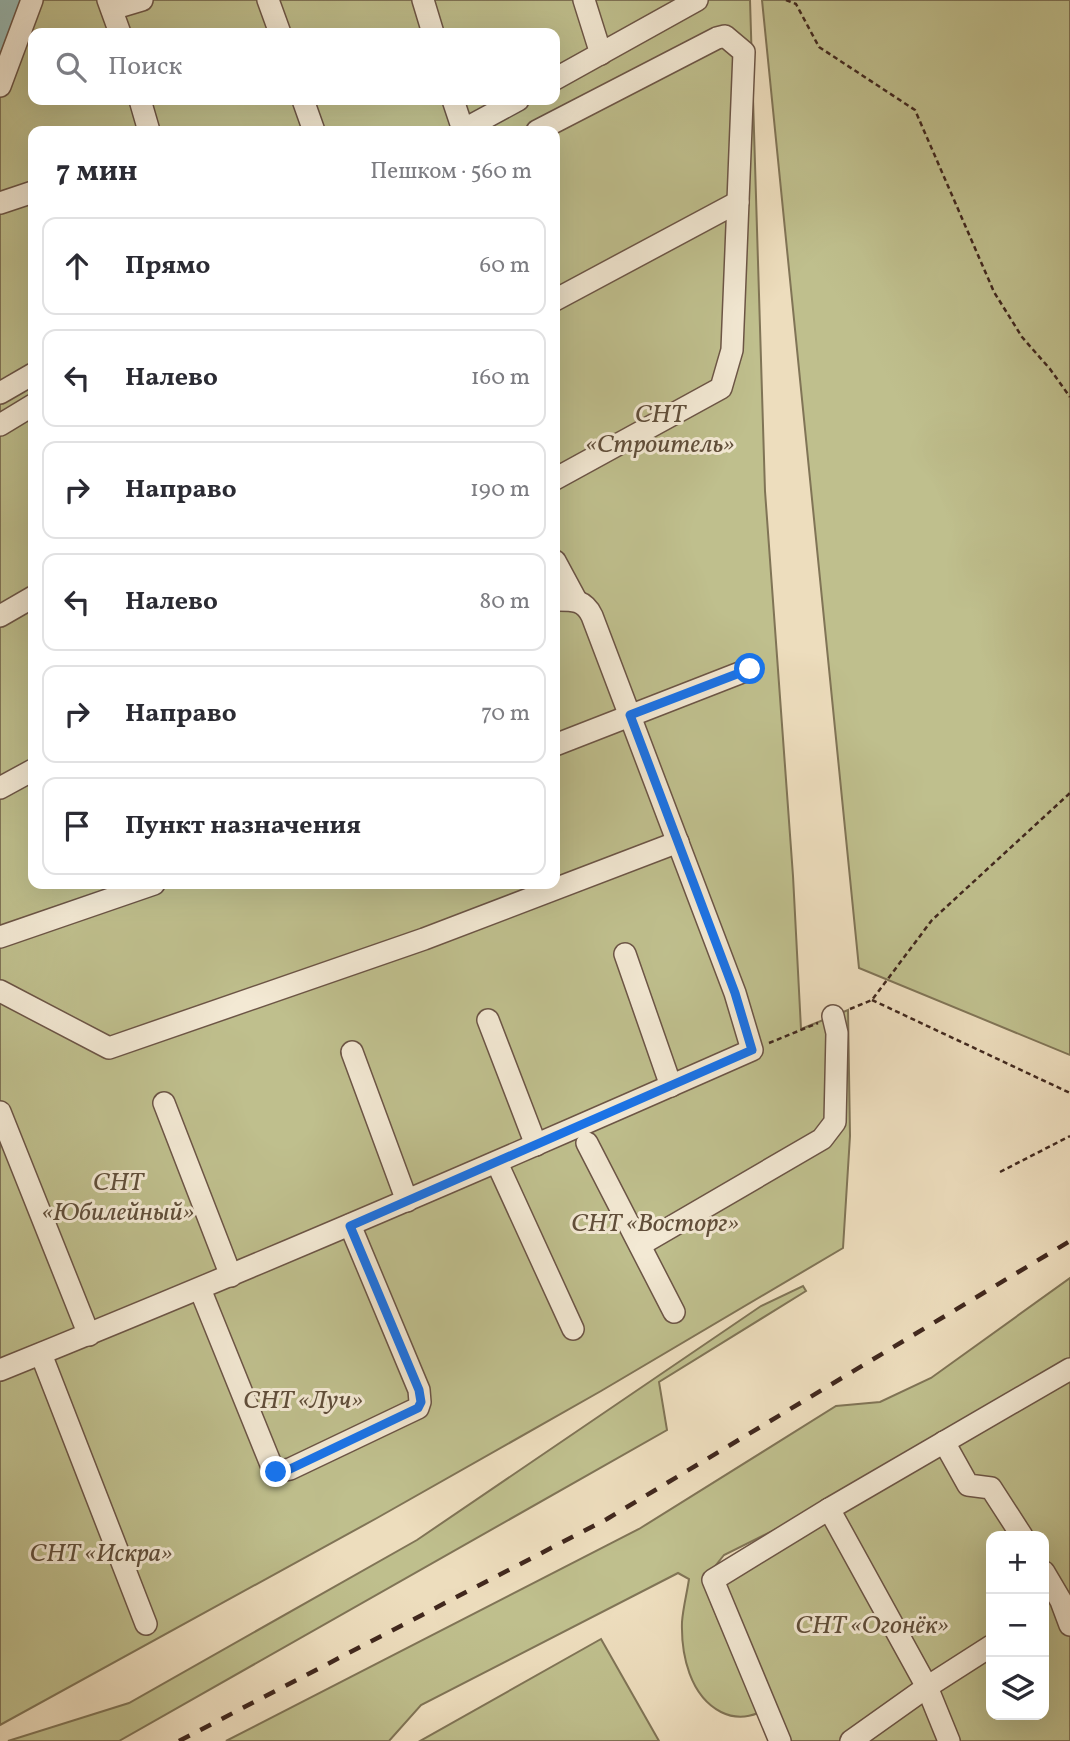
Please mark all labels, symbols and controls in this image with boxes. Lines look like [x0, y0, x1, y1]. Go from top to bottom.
search box [28, 28, 560, 105]
icon: search [52, 48, 90, 86]
text: Поиск [108, 49, 182, 85]
text: 7 мин [56, 151, 138, 193]
text: Пешком · 560 m [370, 156, 532, 188]
icon: ahead [58, 247, 96, 285]
text: Прямо [125, 248, 210, 284]
text: 60 m [480, 250, 530, 282]
icon: left [58, 359, 96, 397]
text: Налево [125, 360, 218, 396]
text: 160 m [471, 362, 530, 394]
park label: СНТ «Строитель» [585, 397, 735, 463]
icon: right [58, 471, 96, 509]
text: Направо [125, 472, 237, 508]
text: 190 m [470, 474, 530, 506]
icon: left [58, 583, 96, 621]
text: Налево [125, 584, 218, 620]
text: 80 m [480, 586, 530, 618]
route start [734, 653, 765, 684]
icon: right [58, 695, 96, 733]
text: Направо [125, 696, 237, 732]
text: 70 m [481, 698, 530, 730]
icon: arrive [58, 807, 96, 845]
text: Пункт назначения [125, 808, 361, 844]
park label: СНТ «Юбилейный» [42, 1165, 194, 1231]
park label: СНТ «Восторг» [571, 1206, 739, 1242]
park label: СНТ «Луч» [243, 1383, 363, 1419]
route end [260, 1456, 291, 1487]
map controls [986, 1531, 1049, 1720]
button: + [986, 1531, 1049, 1594]
park label: СНТ «Искра» [30, 1536, 172, 1572]
button: − [986, 1594, 1049, 1657]
park label: СНТ «Огонёк» [795, 1608, 949, 1644]
button: layers [986, 1657, 1049, 1720]

